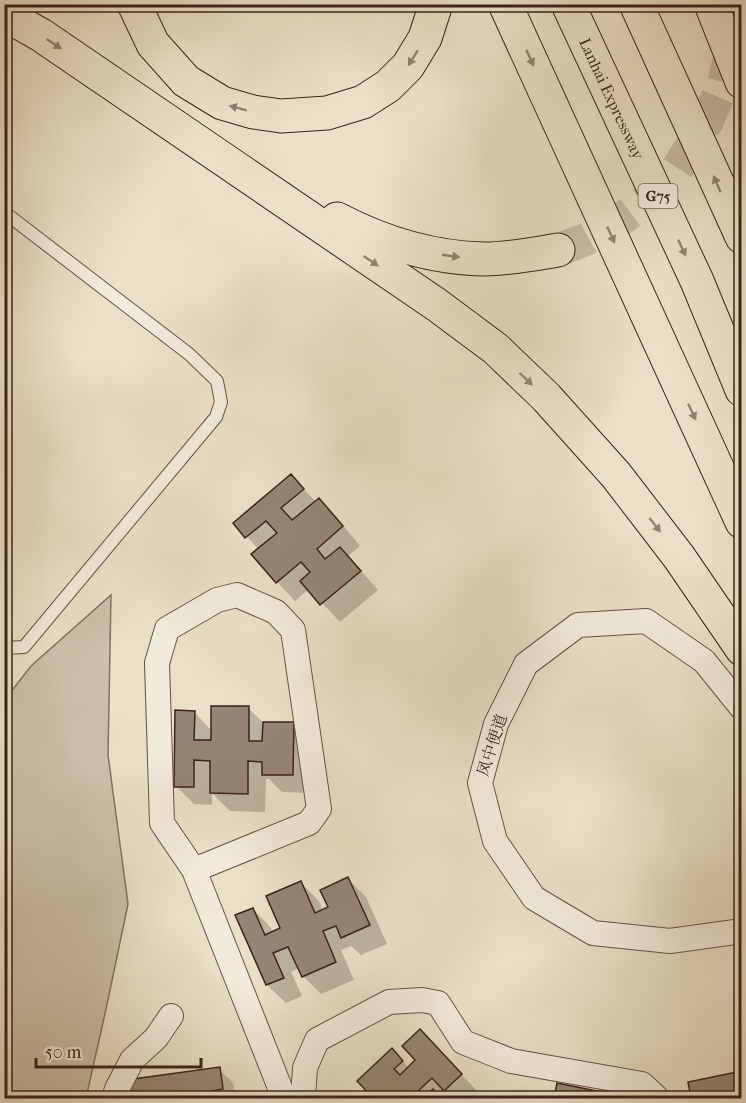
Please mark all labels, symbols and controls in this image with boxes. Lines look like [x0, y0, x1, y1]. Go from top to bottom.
street label: Lanhai Expressway [576, 35, 648, 162]
one-way arrow [46, 38, 62, 50]
one-way arrow [407, 49, 418, 66]
one-way arrow [525, 49, 534, 66]
one-way arrow [229, 103, 247, 112]
one-way arrow [713, 175, 722, 192]
road number: G75 [638, 184, 678, 208]
one-way arrow [606, 227, 615, 244]
one-way arrow [677, 239, 686, 256]
one-way arrow [441, 251, 460, 260]
one-way arrow [363, 255, 379, 267]
one-way arrow [519, 371, 533, 385]
one-way arrow [687, 404, 696, 421]
one-way arrow [648, 518, 660, 533]
street label: 凤中便道 [473, 712, 511, 778]
scale bar [36, 1031, 201, 1069]
text: 50 m [45, 1042, 82, 1063]

